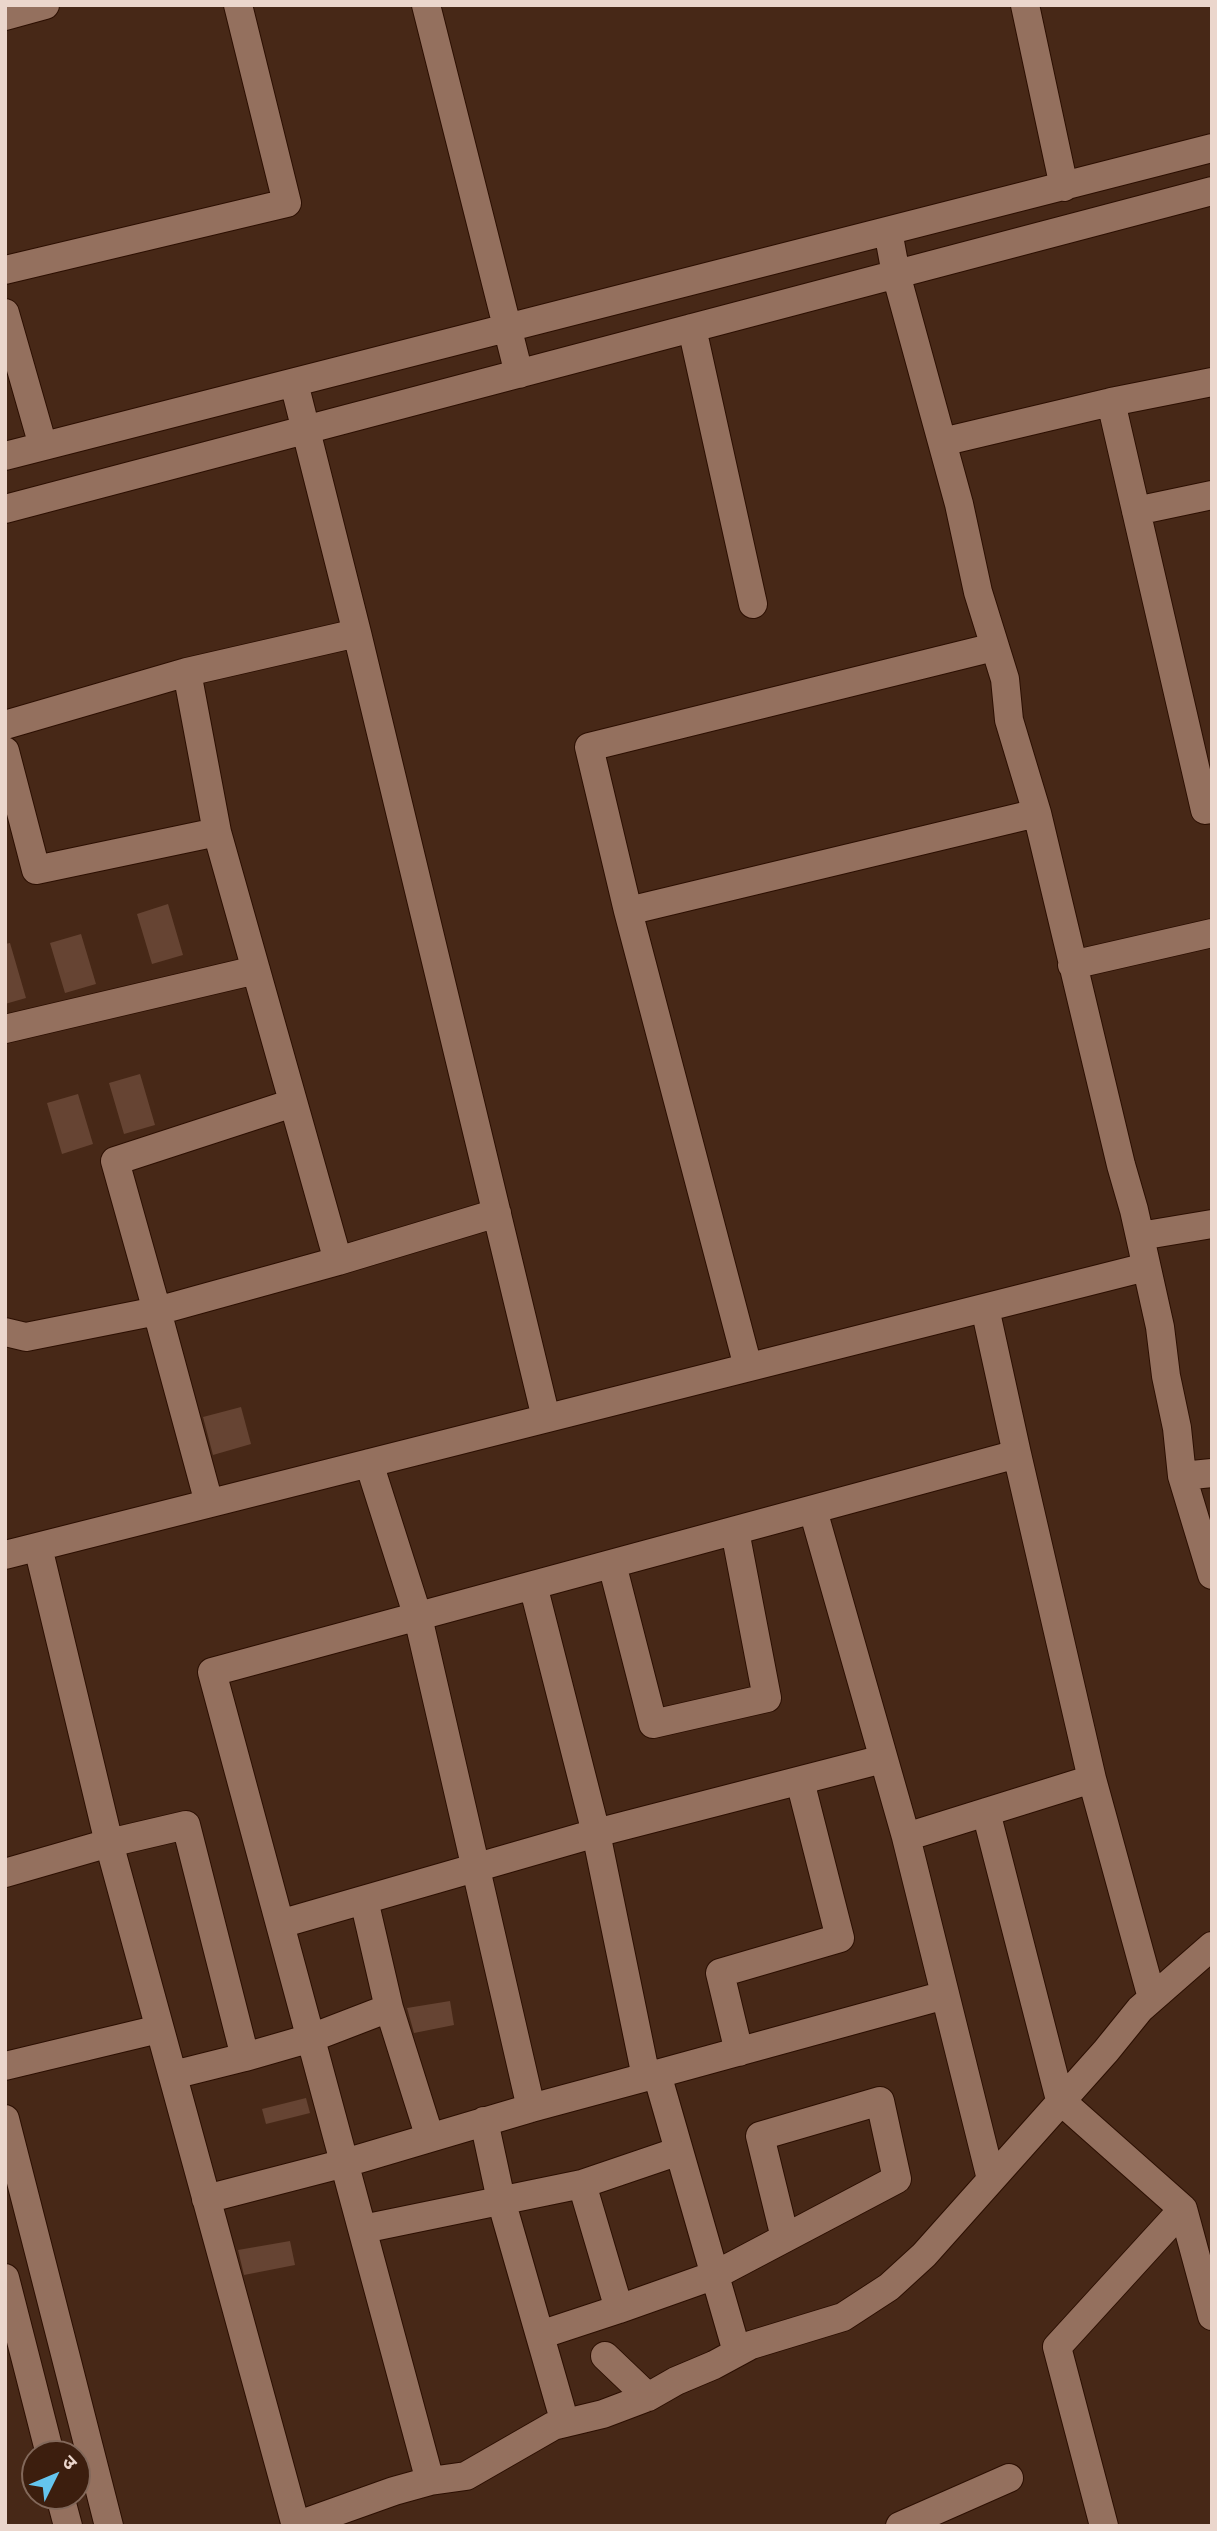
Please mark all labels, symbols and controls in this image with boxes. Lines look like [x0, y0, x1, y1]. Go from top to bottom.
north arrow [21, 2440, 91, 2510]
text: उ [58, 2450, 82, 2474]

